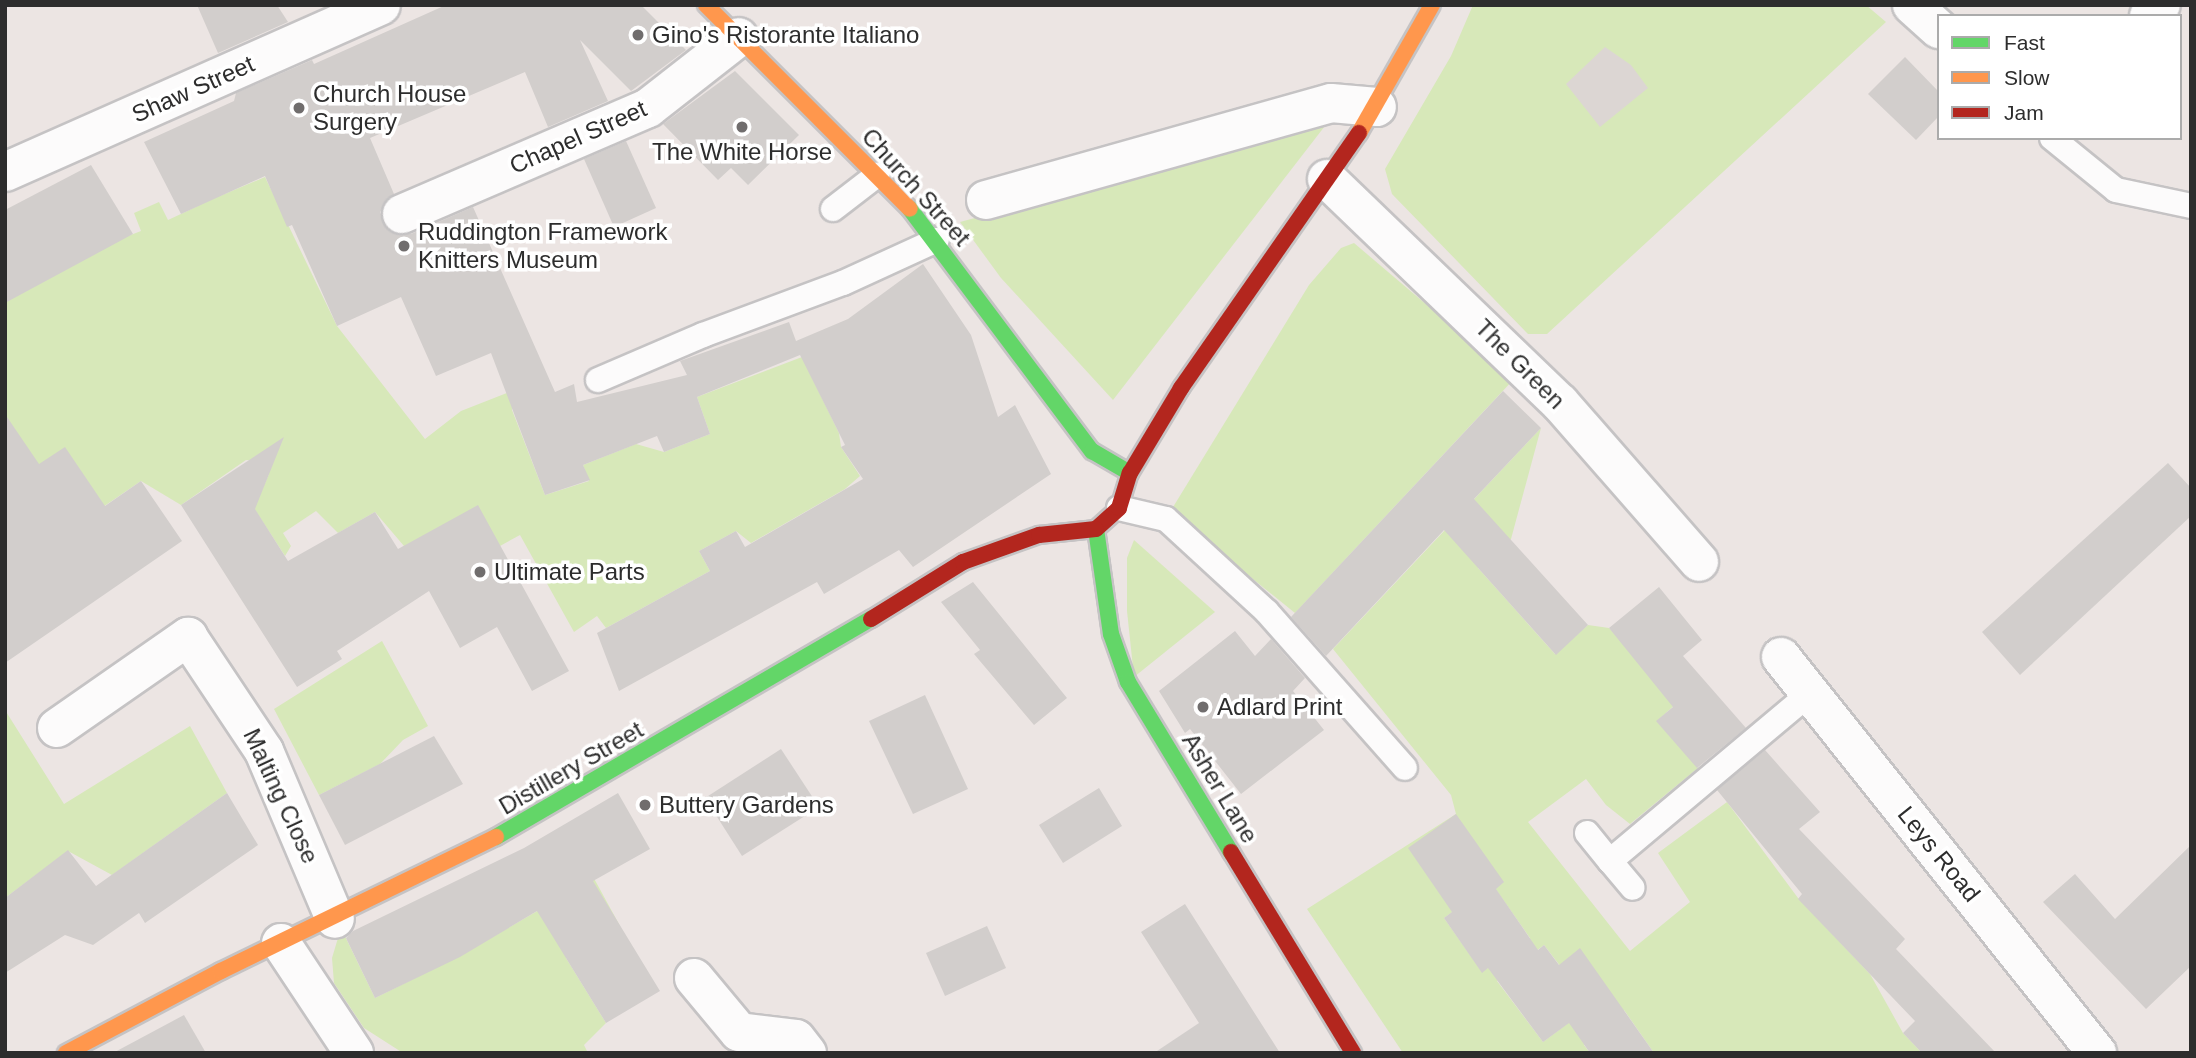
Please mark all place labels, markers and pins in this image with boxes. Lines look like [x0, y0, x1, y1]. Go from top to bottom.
place label: Gino's Ristorante Italiano [652, 21, 919, 49]
marker: Gino's Ristorante Italiano [630, 27, 646, 43]
place label: Church House Surgery [313, 80, 466, 136]
marker: Church House Surgery [291, 100, 307, 116]
marker: The White Horse [734, 119, 750, 135]
place label: The White Horse [652, 138, 832, 166]
place label: Ruddington Framework Knitters Museum [418, 218, 667, 274]
marker: Ruddington Framework Knitters Museum [396, 238, 412, 254]
place label: Ultimate Parts [494, 558, 645, 586]
marker: Ultimate Parts [472, 564, 488, 580]
place label: Adlard Print [1217, 693, 1342, 721]
marker: Adlard Print [1195, 699, 1211, 715]
place label: Buttery Gardens [659, 791, 834, 819]
marker: Buttery Gardens [637, 797, 653, 813]

